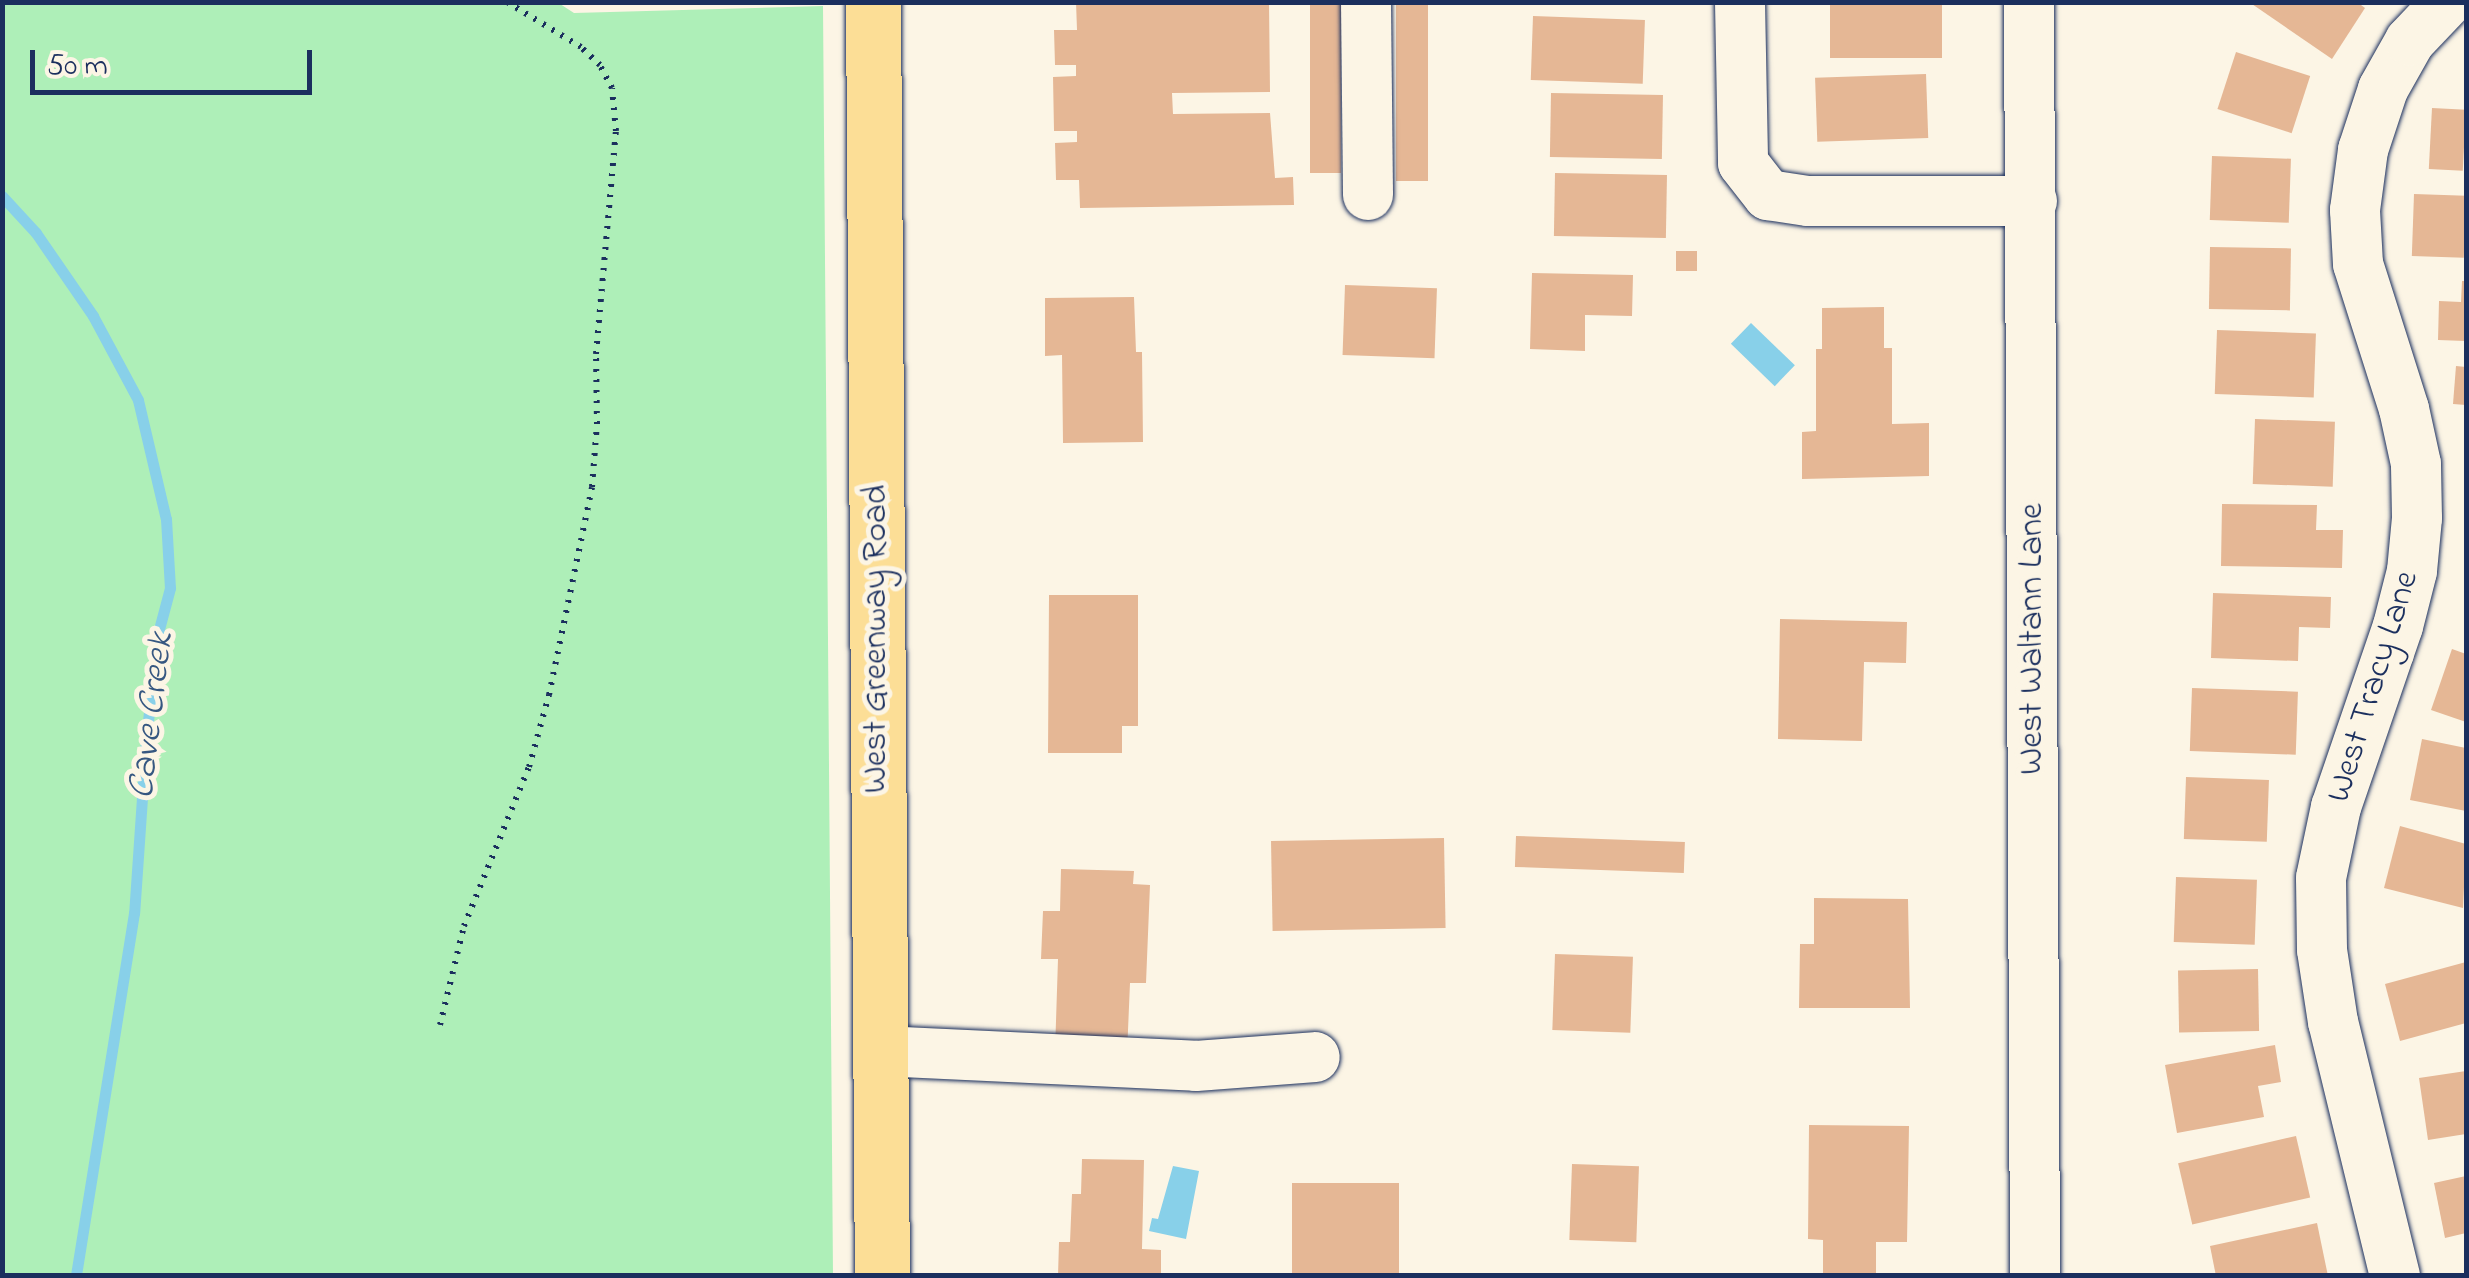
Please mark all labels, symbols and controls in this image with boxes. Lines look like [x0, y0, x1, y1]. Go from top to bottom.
scale bar [35, 30, 318, 92]
text: 50 m [47, 45, 108, 89]
street label: West Greenway Road [856, 485, 898, 793]
street label: West Waltann Lane [2012, 503, 2054, 775]
street label: West Tracy Lane [2319, 566, 2429, 808]
water label: Cave Creek [120, 630, 186, 802]

